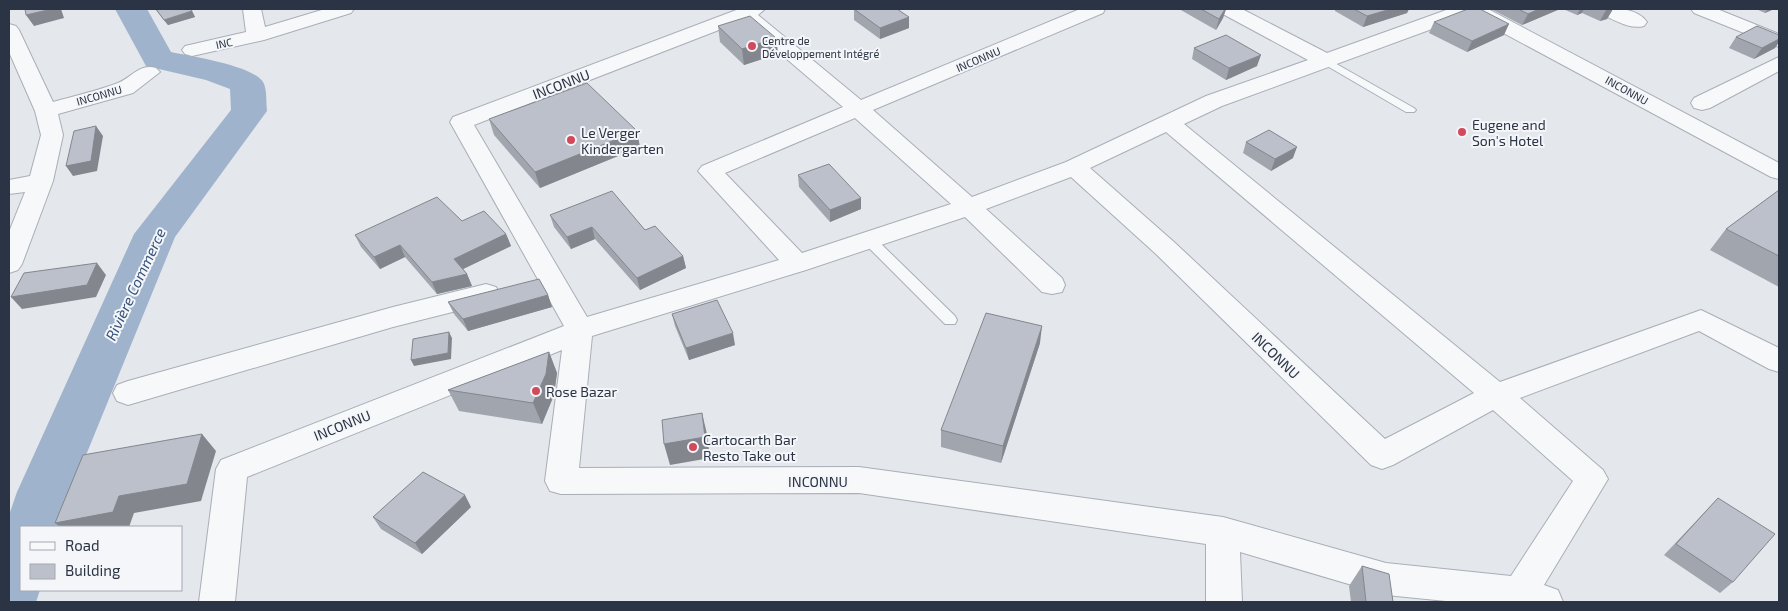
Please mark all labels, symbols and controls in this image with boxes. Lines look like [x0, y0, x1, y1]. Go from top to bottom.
place label: Centre de Développement Intégré [762, 34, 879, 60]
street label: INC [214, 35, 234, 51]
marker: Centre de Développement Intégré [746, 40, 758, 52]
street label: INCONNU [954, 44, 1002, 74]
street label: INCONNU [530, 65, 592, 103]
street label: INCONNU [1603, 73, 1651, 107]
street label: INCONNU [75, 82, 123, 108]
place label: Eugene and Son's Hotel [1472, 116, 1546, 149]
place label: Le Verger Kindergarten [581, 124, 664, 157]
marker: Eugene and Son's Hotel [1456, 126, 1468, 138]
marker: Le Verger Kindergarten [565, 134, 577, 146]
water label: Rivière Commerce [101, 225, 169, 343]
street label: INCONNU [1249, 328, 1303, 382]
place label: Rose Bazar [546, 383, 617, 400]
marker: Rose Bazar [530, 385, 542, 397]
street label: INCONNU [311, 406, 373, 444]
place label: Cartocarth Bar Resto Take out [703, 431, 797, 464]
marker: Cartocarth Bar Resto Take out [687, 441, 699, 453]
street label: INCONNU [788, 473, 848, 490]
legend [20, 526, 182, 591]
text: Road [65, 536, 100, 554]
text: Building [65, 561, 121, 579]

